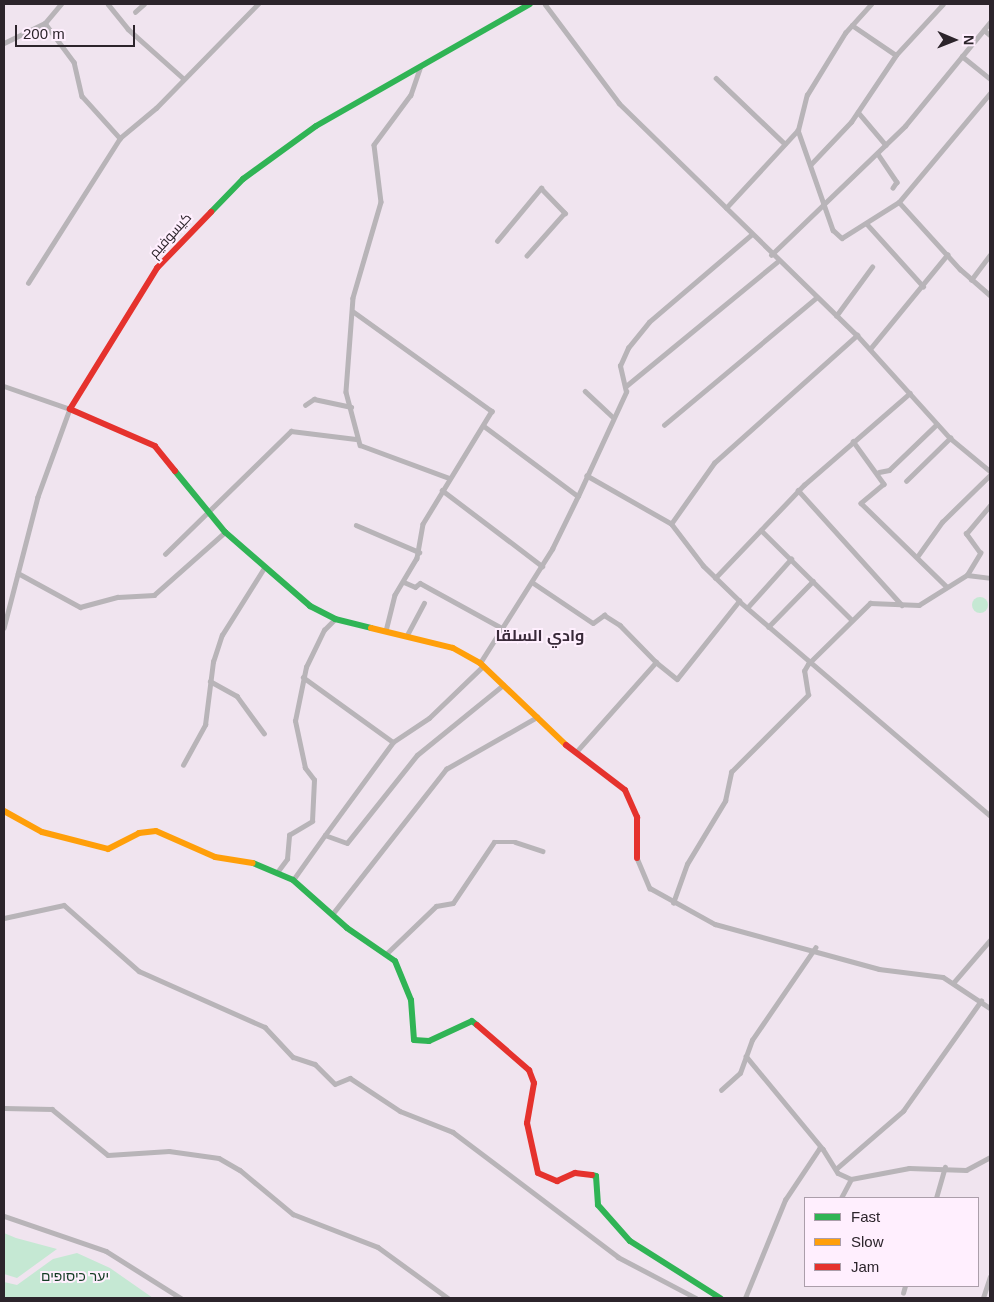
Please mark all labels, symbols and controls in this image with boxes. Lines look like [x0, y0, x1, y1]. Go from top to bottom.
scale bar [18, 15, 138, 47]
north arrow [929, 15, 979, 65]
text: 200 m [23, 25, 65, 42]
text: N [961, 35, 977, 45]
street label: كيسوفيم [145, 209, 195, 261]
district label: وادي السلقا [496, 626, 584, 646]
legend [804, 1197, 979, 1287]
text: Fast [851, 1208, 880, 1225]
text: Slow [851, 1233, 884, 1250]
text: Jam [851, 1258, 879, 1275]
park label: יער כיסופים [41, 1268, 109, 1284]

